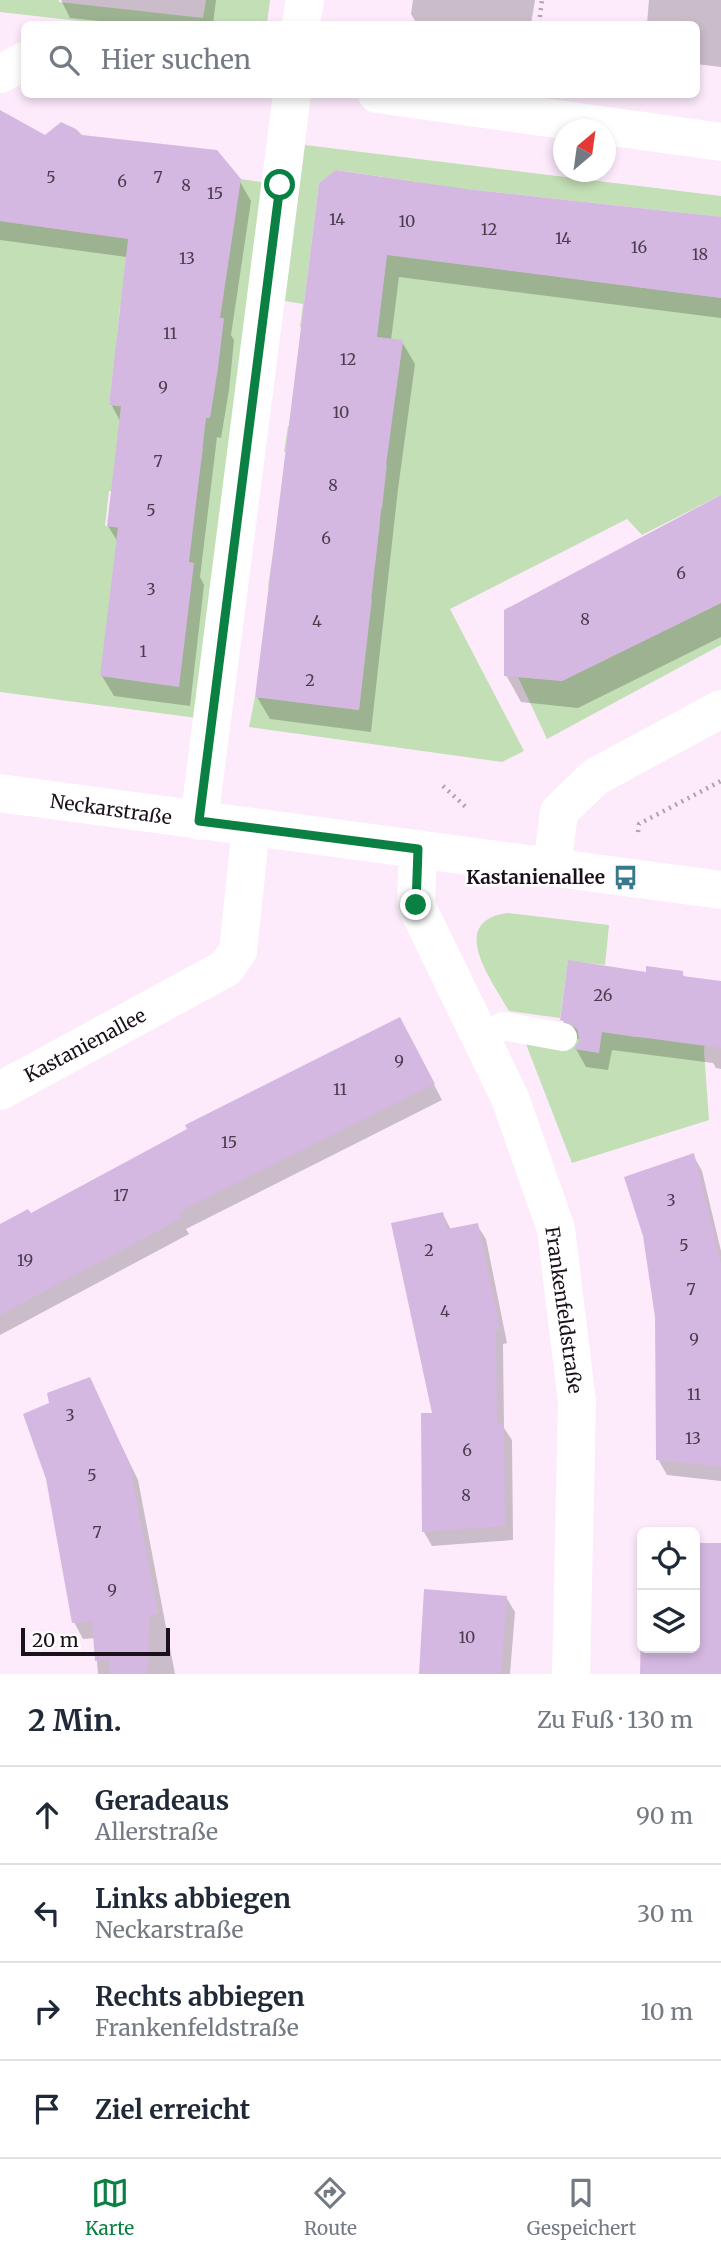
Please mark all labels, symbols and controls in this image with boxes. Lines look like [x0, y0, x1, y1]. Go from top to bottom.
search box [21, 21, 700, 98]
icon: search [45, 41, 83, 79]
text: Hier suchen [101, 43, 251, 76]
north arrow [553, 119, 616, 182]
house number: 5 [46, 167, 56, 187]
house number: 7 [153, 167, 163, 187]
route start [264, 169, 295, 200]
house number: 6 [117, 171, 127, 191]
house number: 8 [181, 175, 191, 195]
house number: 15 [207, 183, 223, 203]
house number: 14 [329, 209, 345, 229]
house number: 10 [399, 211, 415, 231]
house number: 12 [481, 219, 497, 239]
house number: 14 [555, 228, 571, 248]
house number: 16 [631, 237, 647, 257]
house number: 18 [692, 244, 708, 264]
house number: 13 [179, 248, 195, 268]
house number: 11 [163, 323, 177, 343]
house number: 12 [340, 349, 356, 369]
house number: 9 [158, 377, 168, 397]
house number: 10 [333, 402, 349, 422]
house number: 7 [153, 451, 163, 471]
house number: 8 [328, 475, 338, 495]
house number: 5 [146, 500, 156, 520]
house number: 6 [321, 528, 331, 548]
house number: 6 [676, 563, 686, 583]
house number: 3 [146, 579, 156, 599]
house number: 8 [580, 609, 590, 629]
house number: 4 [312, 611, 322, 631]
house number: 1 [139, 641, 147, 661]
house number: 2 [305, 670, 315, 690]
street label: Neckarstraße [49, 789, 173, 829]
bus stop icon: Kastanienallee [611, 863, 639, 891]
place label: Kastanienallee [466, 865, 605, 889]
route end [400, 889, 431, 920]
house number: 26 [594, 985, 613, 1005]
street label: Kastanienallee [20, 1003, 150, 1087]
house number: 9 [394, 1051, 404, 1071]
house number: 11 [333, 1079, 347, 1099]
house number: 15 [221, 1132, 237, 1152]
house number: 17 [113, 1185, 129, 1205]
house number: 3 [666, 1190, 676, 1210]
street label: Frankenfeldstraße [540, 1225, 588, 1395]
house number: 5 [679, 1235, 689, 1255]
house number: 2 [424, 1240, 434, 1260]
house number: 19 [17, 1250, 33, 1270]
house number: 7 [686, 1279, 696, 1299]
house number: 4 [440, 1301, 450, 1321]
house number: 9 [689, 1329, 699, 1349]
house number: 11 [687, 1384, 701, 1404]
house number: 3 [65, 1405, 75, 1425]
house number: 13 [685, 1428, 701, 1448]
house number: 6 [462, 1440, 472, 1460]
house number: 5 [87, 1465, 97, 1485]
house number: 8 [461, 1485, 471, 1505]
house number: 7 [92, 1522, 102, 1542]
map controls [637, 1527, 700, 1653]
button: locate [637, 1527, 700, 1590]
house number: 9 [107, 1580, 117, 1600]
button: layers [637, 1590, 700, 1653]
scale bar [21, 1625, 170, 1657]
house number: 10 [459, 1627, 475, 1647]
text: 20 m [32, 1628, 79, 1652]
text: 2 Min. [28, 1701, 122, 1739]
text: Zu Fuß · 130 m [537, 1705, 693, 1734]
text: Geradeaus [95, 1784, 229, 1817]
icon: ahead [28, 1796, 66, 1834]
text: 90 m [636, 1801, 693, 1830]
text: Allerstraße [95, 1817, 218, 1846]
text: Links abbiegen [95, 1882, 291, 1915]
icon: left [28, 1894, 66, 1932]
text: 30 m [637, 1899, 693, 1928]
text: Neckarstraße [95, 1915, 243, 1944]
text: Rechts abbiegen [95, 1980, 305, 2013]
icon: right [28, 1992, 66, 2030]
text: 10 m [640, 1997, 693, 2026]
text: Frankenfeldstraße [95, 2013, 299, 2042]
icon: arrive [28, 2090, 66, 2128]
text: Ziel erreicht [95, 2093, 250, 2126]
tab: Karte [85, 2174, 134, 2240]
tab: Route [304, 2174, 357, 2240]
tab: Gespeichert [527, 2174, 636, 2240]

